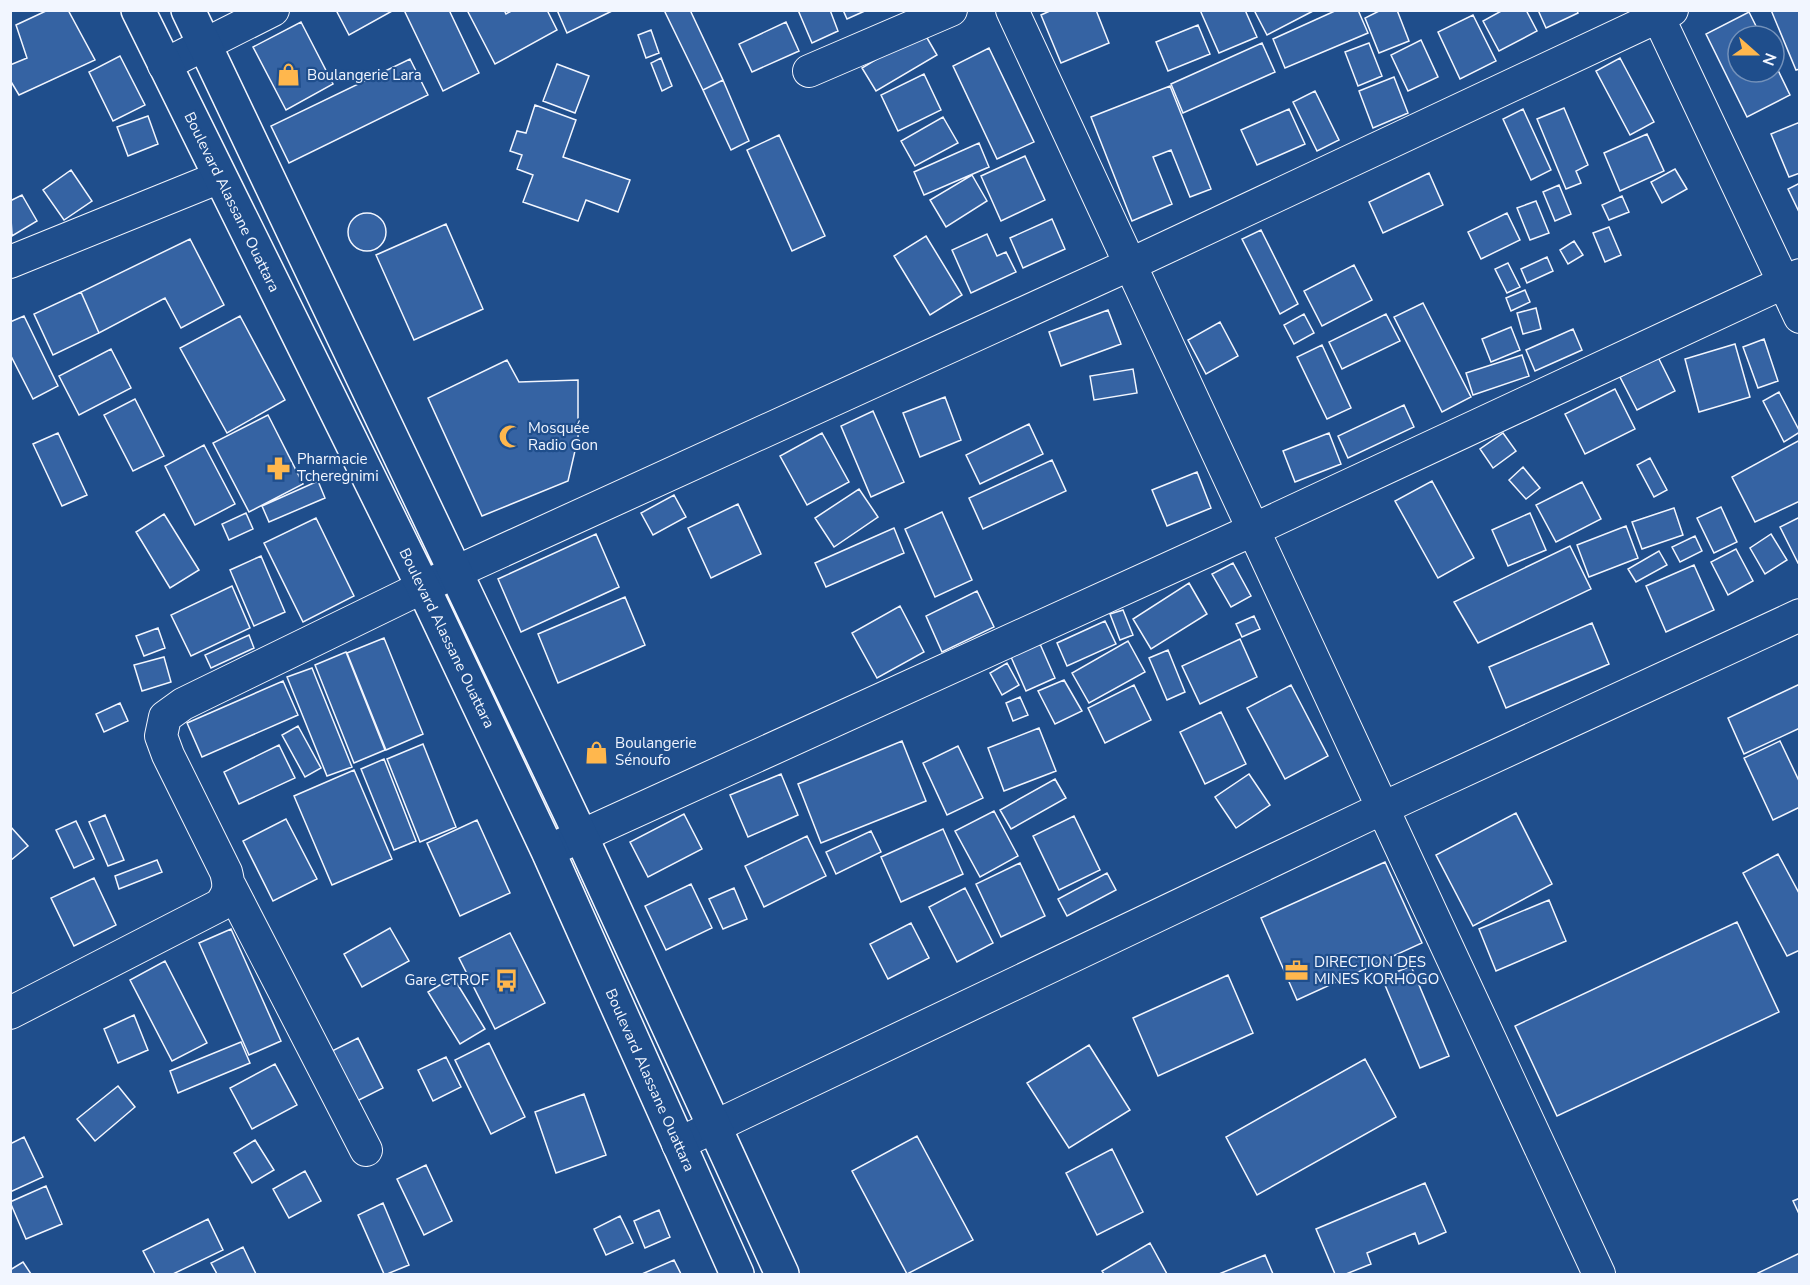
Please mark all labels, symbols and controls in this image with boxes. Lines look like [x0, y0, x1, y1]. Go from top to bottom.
north arrow [1726, 24, 1786, 84]
text: N [1757, 49, 1781, 69]
shop icon: Boulangerie Lara [276, 62, 302, 88]
place label: Boulangerie Lara [307, 65, 422, 85]
street label: Boulevard Alassane Ouattara [180, 109, 284, 295]
place label: Mosquée Radio Gon [528, 418, 598, 455]
mosque icon: Mosquée Radio Gon [497, 424, 523, 450]
place label: Pharmacie Tcheregnimi [297, 449, 379, 486]
pharmacy icon: Pharmacie Tcheregnimi [266, 455, 292, 481]
street label: Boulevard Alassane Ouattara [395, 545, 499, 731]
place label: Boulangerie Sénoufo [615, 733, 696, 770]
shop icon: Boulangerie Sénoufo [584, 739, 610, 765]
place label: DIRECTION DES MINES KORHOGO [1314, 952, 1439, 989]
office icon: DIRECTION DES MINES KORHOGO [1283, 958, 1309, 984]
bus stop icon: Gare CTROF [494, 967, 520, 993]
place label: Gare CTROF [404, 970, 489, 990]
street label: Boulevard Alassane Ouattara [601, 985, 699, 1175]

